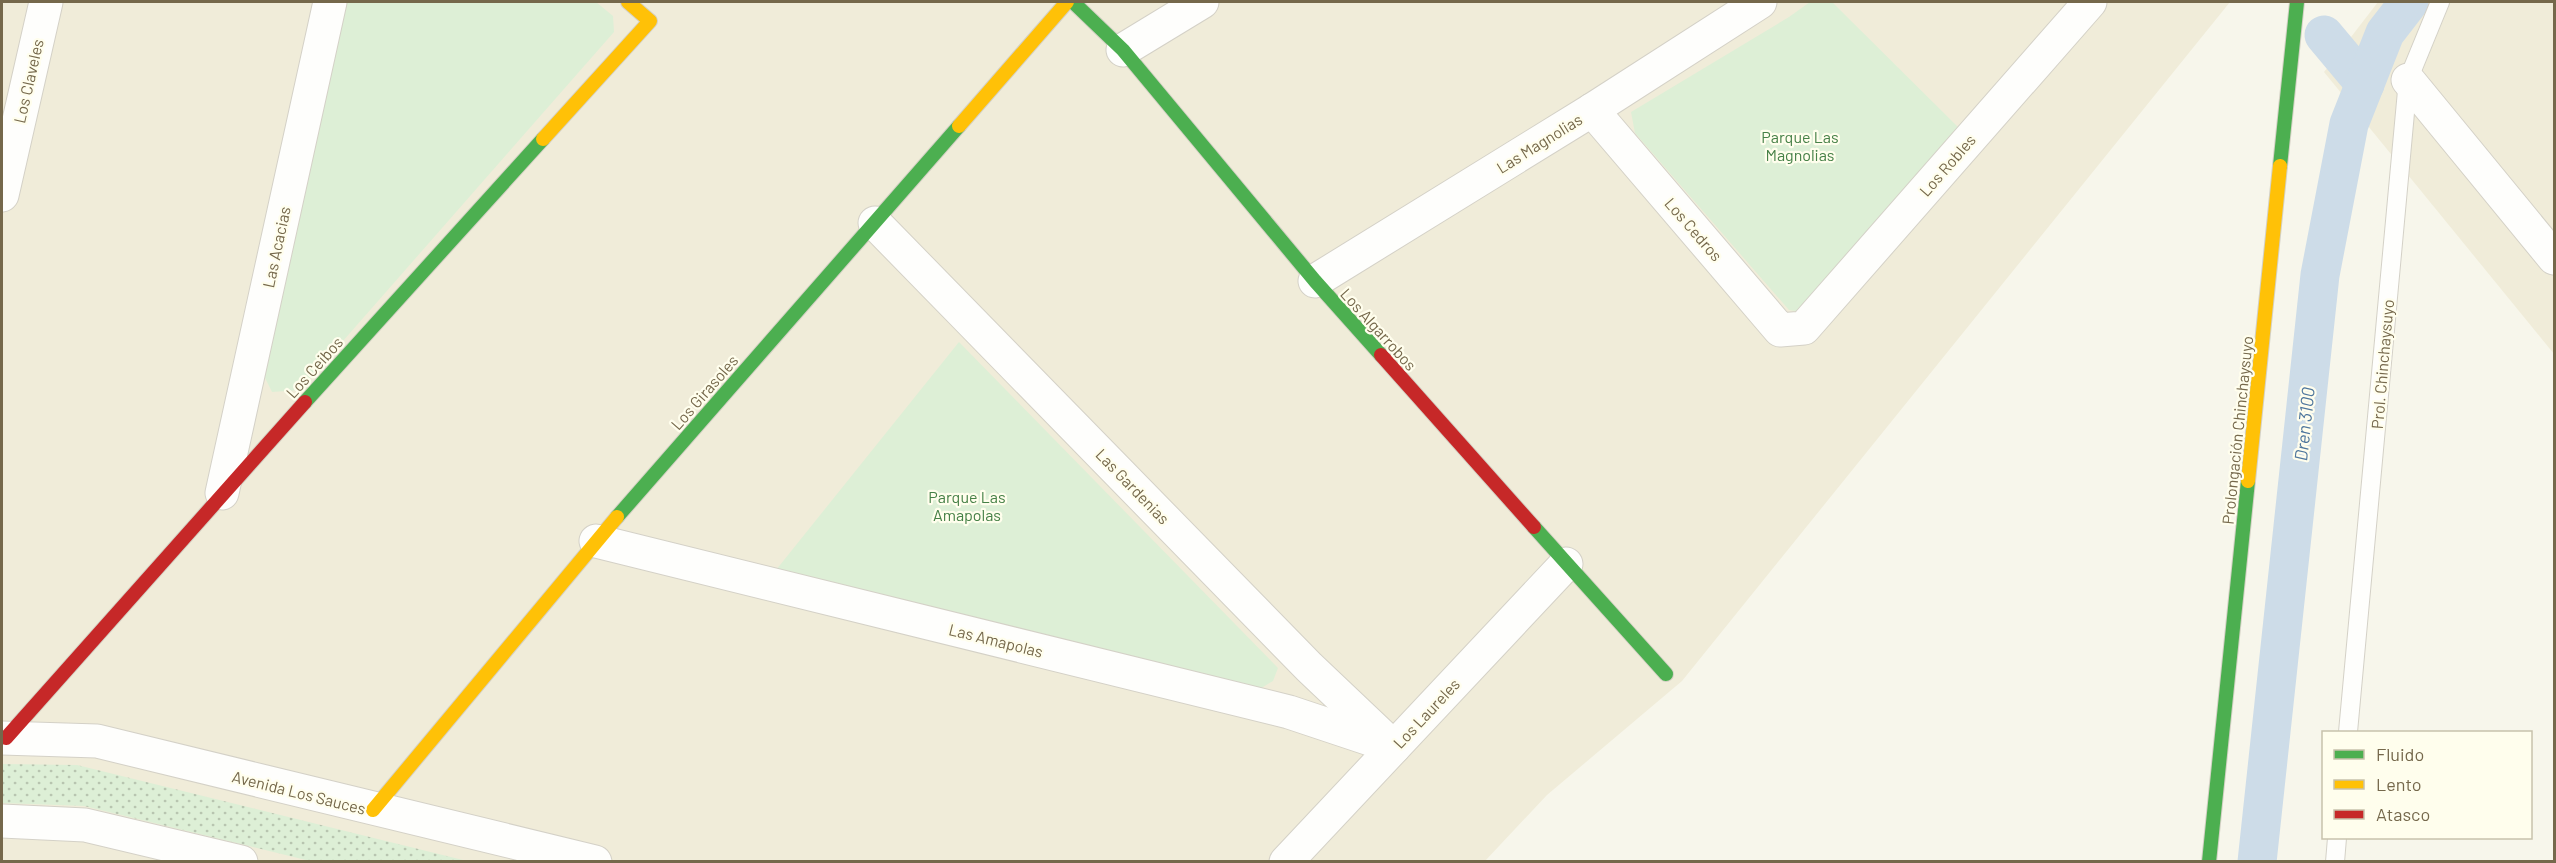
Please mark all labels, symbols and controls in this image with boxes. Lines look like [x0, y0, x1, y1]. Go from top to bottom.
street label: Los Claveles [9, 37, 47, 125]
street label: Las Magnolias [1493, 109, 1585, 177]
park label: Parque Las Magnolias [1761, 127, 1839, 164]
street label: Los Robles [1915, 130, 1979, 200]
street label: Los Cedros [1661, 193, 1727, 265]
street label: Las Acacias [258, 205, 294, 289]
street label: Los Algarrobos [1337, 284, 1421, 374]
street label: Prol. Chinchaysuyo [2367, 298, 2397, 430]
street label: Los Ceibos [281, 332, 347, 402]
street label: Prolongación Chinchaysuyo [2218, 335, 2256, 525]
street label: Los Girasoles [666, 351, 742, 433]
water label: Dren 3100 [2289, 386, 2319, 462]
street label: Las Gardenias [1092, 444, 1174, 528]
park label: Parque Las Amapolas [928, 487, 1006, 524]
street label: Las Amapolas [947, 619, 1045, 661]
street label: Los Laureles [1389, 674, 1463, 752]
legend [2322, 731, 2532, 839]
text: Fluido [2376, 743, 2424, 765]
street label: Avenida Los Sauces [230, 766, 368, 818]
text: Lento [2376, 773, 2422, 795]
text: Atasco [2376, 803, 2430, 825]

